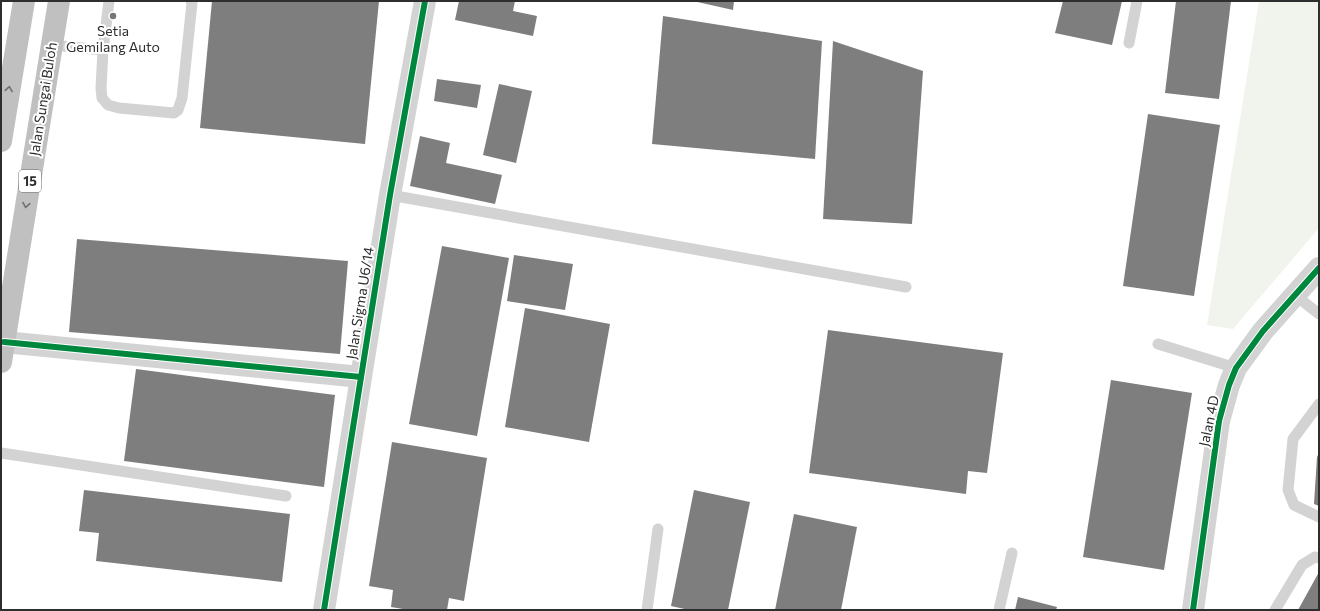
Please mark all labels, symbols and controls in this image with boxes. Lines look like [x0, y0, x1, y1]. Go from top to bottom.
marker: Setia Gemilang Auto [108, 11, 118, 21]
place label: Setia Gemilang Auto [66, 22, 160, 55]
street label: Jalan Sungai Buloh [25, 41, 60, 157]
one-way arrow [5, 85, 13, 92]
road number: 15 [19, 170, 41, 192]
one-way arrow [22, 202, 31, 209]
street label: Jalan Sigma U6/14 [342, 245, 377, 360]
street label: Jalan 4D [1195, 394, 1222, 448]

